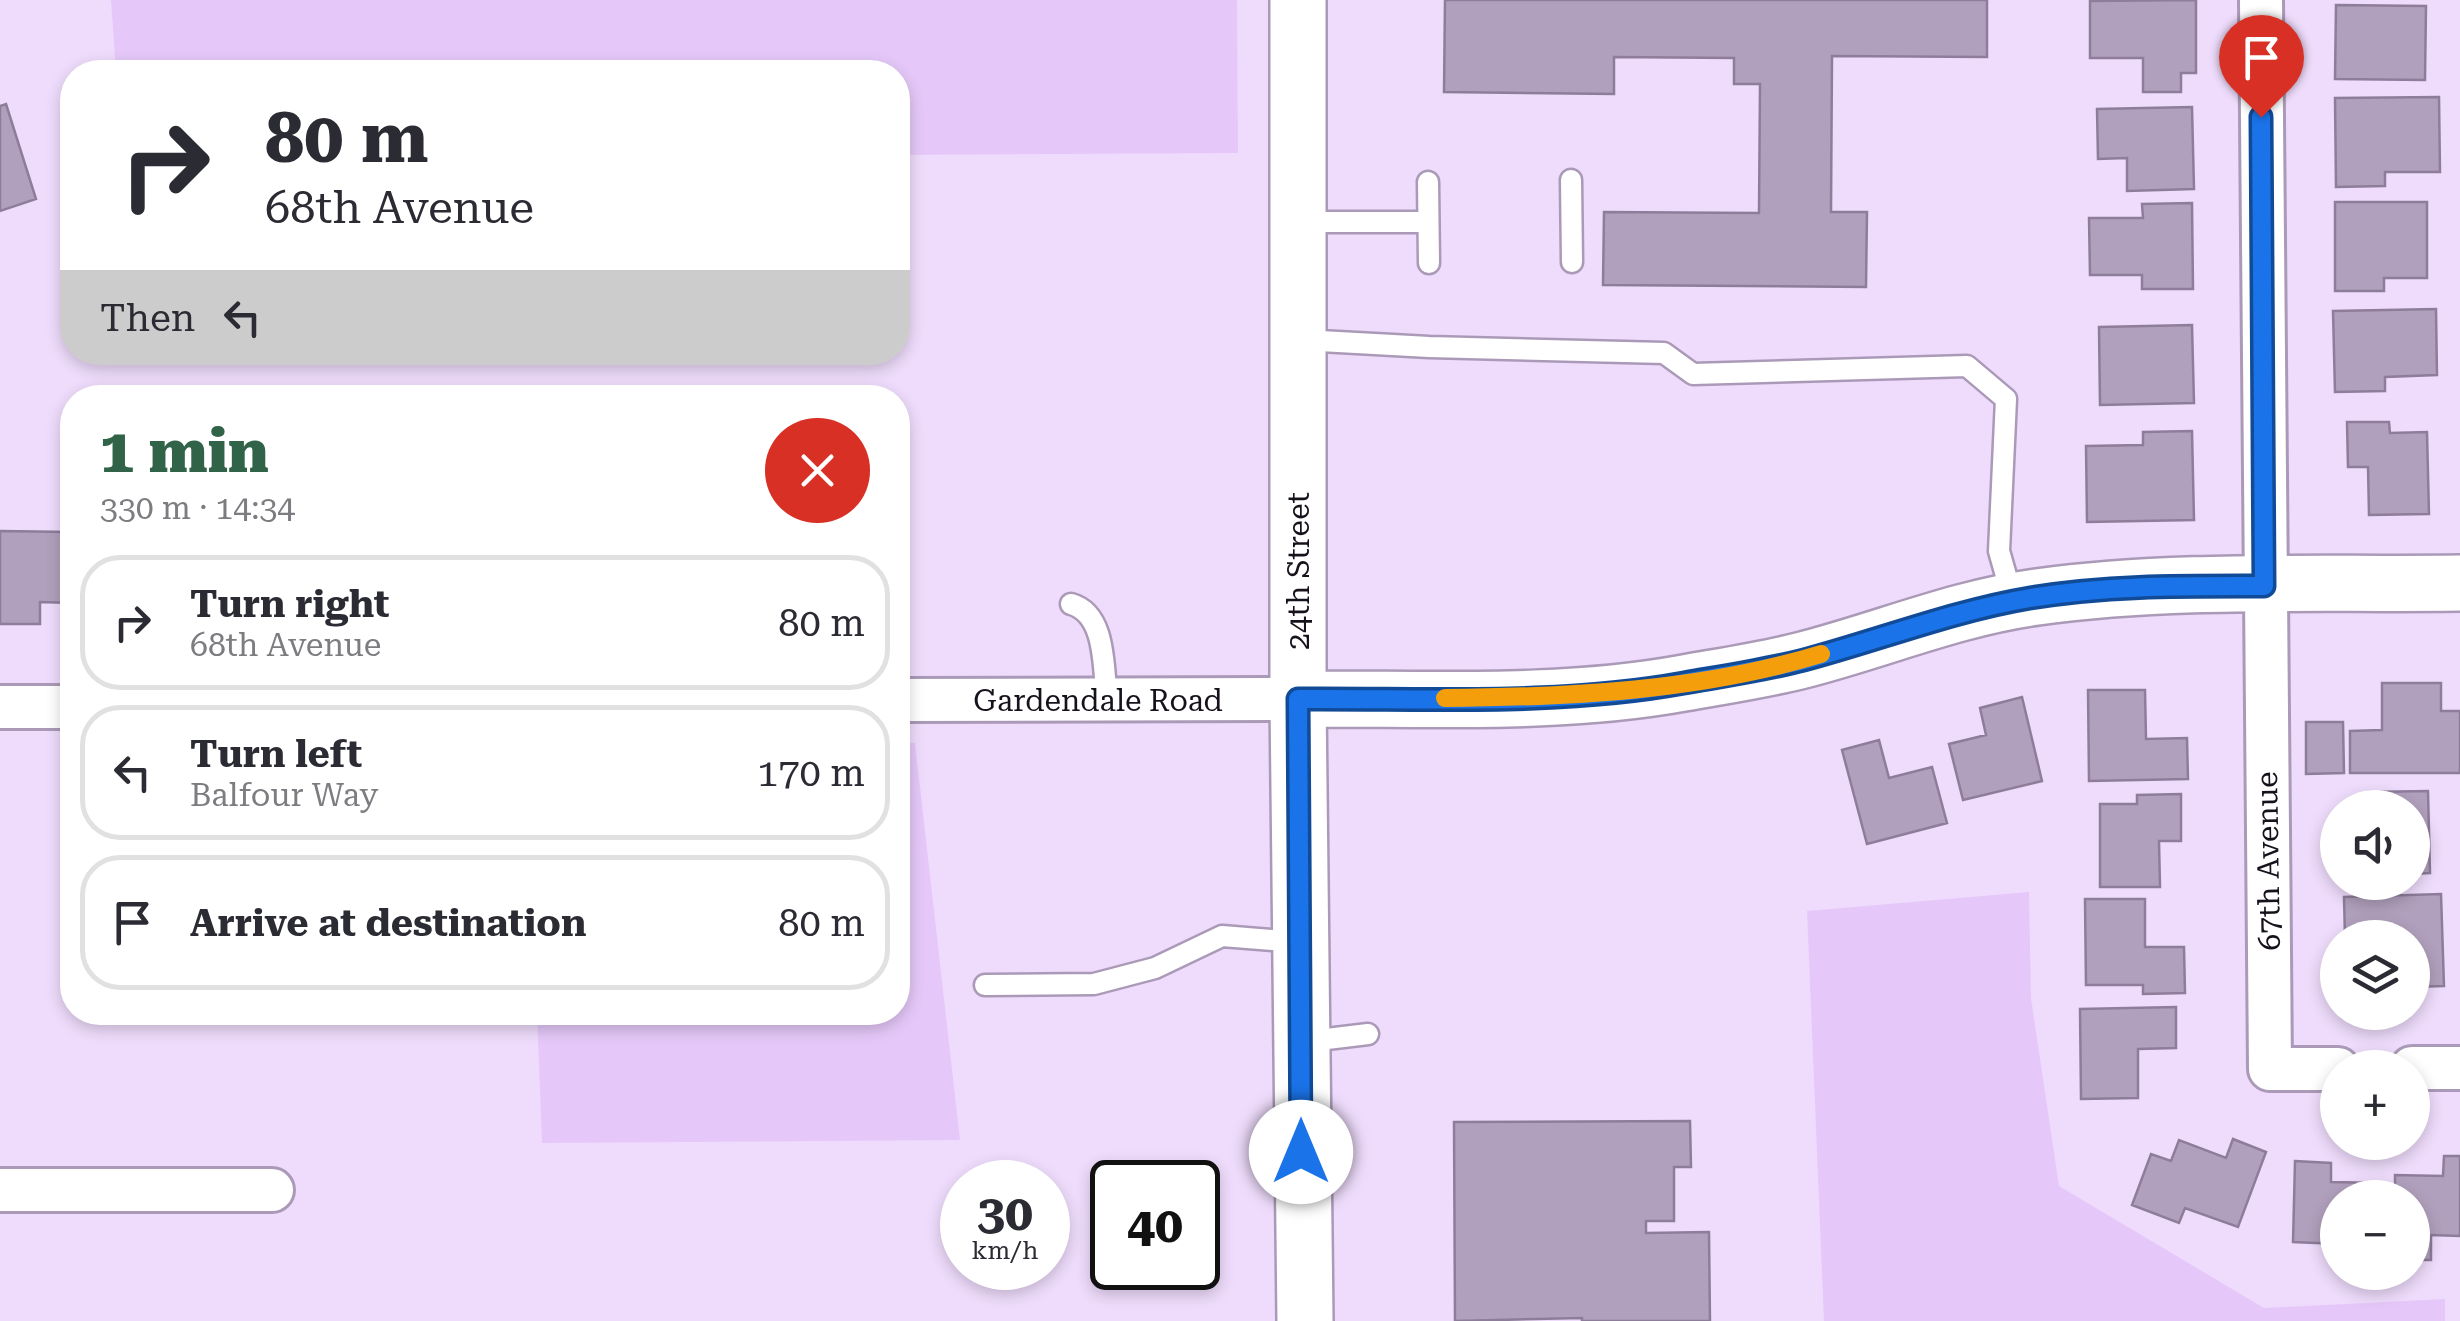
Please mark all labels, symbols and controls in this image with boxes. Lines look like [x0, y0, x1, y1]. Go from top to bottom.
pin [2219, 15, 2304, 118]
icon: arrive [2234, 30, 2289, 85]
text: 80 m [265, 97, 429, 179]
icon: right [100, 100, 230, 230]
text: 68th Avenue [265, 181, 534, 234]
icon: left [215, 290, 270, 345]
text: Then [100, 296, 195, 340]
text: 1 min [100, 416, 269, 487]
button: close [765, 418, 870, 523]
text: 330 m · 14:34 [100, 489, 295, 527]
street label: 24th Street [1281, 492, 1316, 650]
text: Turn right [190, 582, 389, 626]
icon: right [105, 595, 160, 650]
text: 80 m [778, 601, 865, 645]
text: 68th Avenue [190, 626, 381, 664]
street label: Gardendale Road [973, 683, 1223, 718]
text: Turn left [190, 732, 362, 776]
icon: left [105, 745, 160, 800]
text: 170 m [757, 751, 865, 795]
street label: 67th Avenue [2249, 771, 2287, 951]
text: Balfour Way [190, 776, 378, 814]
map controls [2320, 790, 2430, 1290]
button: sound [2320, 790, 2430, 900]
icon: arrive [105, 895, 160, 950]
text: Arrive at destination [190, 901, 586, 945]
text: 80 m [778, 901, 865, 945]
button: layers [2320, 920, 2430, 1030]
button: + [2320, 1050, 2430, 1160]
position arrow [1249, 1100, 1353, 1204]
speed limit sign: 40 [1090, 1160, 1220, 1290]
button: − [2320, 1180, 2430, 1290]
text: 30 [977, 1184, 1033, 1242]
text: km/h [972, 1236, 1038, 1265]

